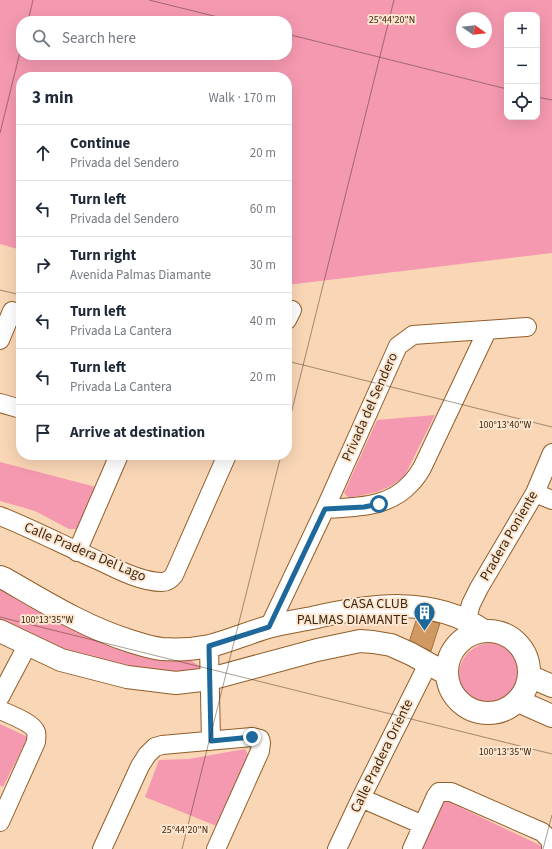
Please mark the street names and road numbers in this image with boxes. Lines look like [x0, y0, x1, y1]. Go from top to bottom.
street label: Privada del Sendero [337, 349, 403, 465]
street label: Pradera Poniente [475, 487, 543, 585]
street label: Calle Pradera Del Lago [21, 517, 149, 587]
street label: Calle Pradera Oriente [346, 696, 418, 816]

